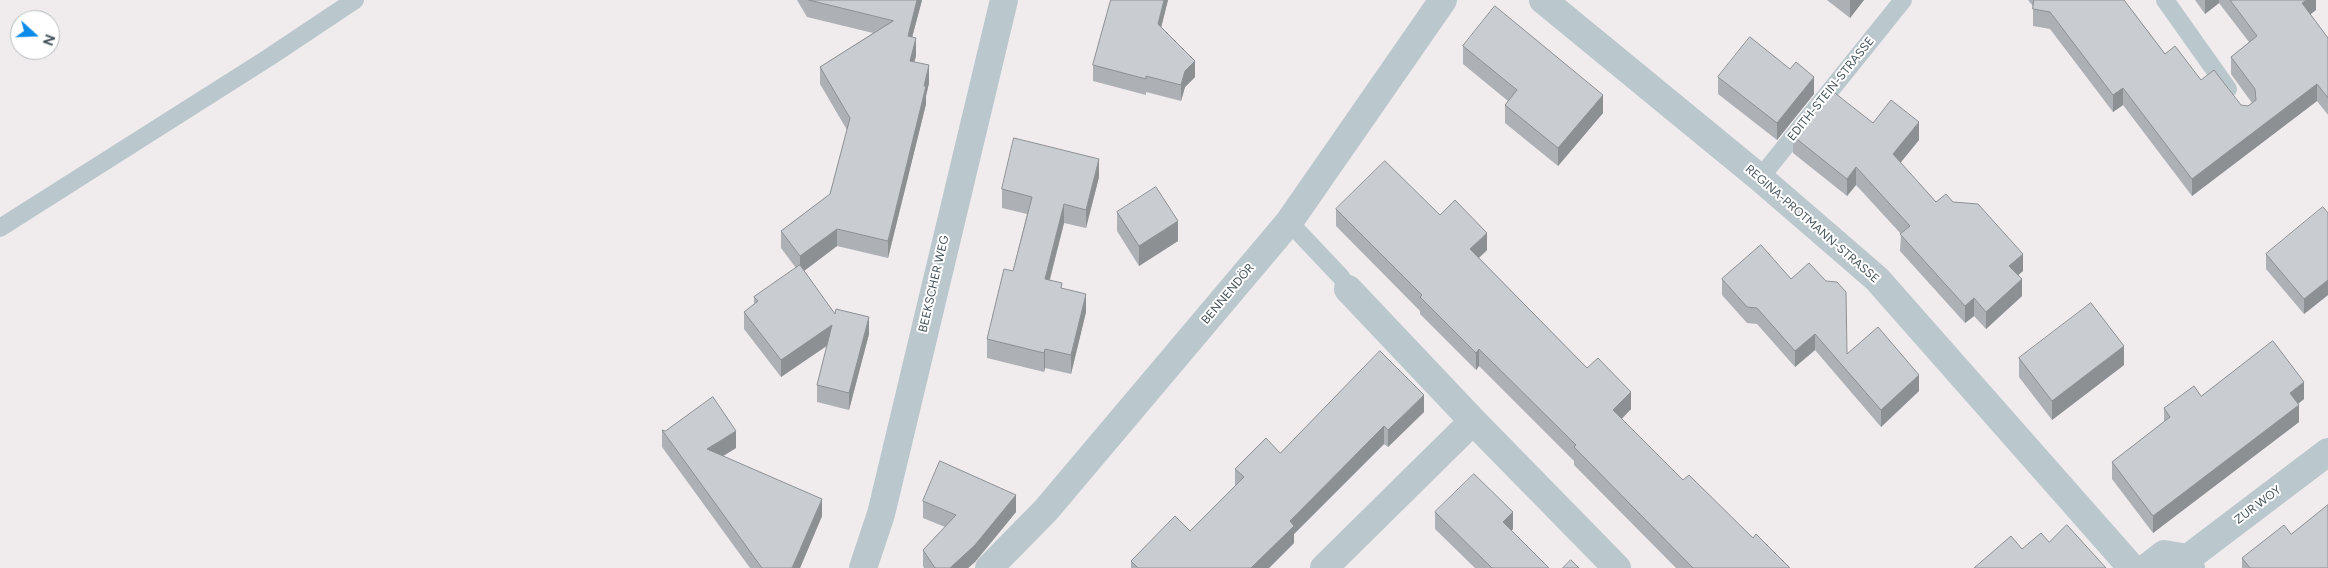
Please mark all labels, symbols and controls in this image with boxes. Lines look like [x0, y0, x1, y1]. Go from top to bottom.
north arrow [10, 10, 60, 60]
text: N [39, 32, 58, 48]
street label: EDITH-STEIN-STRASSE [1785, 34, 1877, 144]
street label: REGINA-PROTMANN-STRASSE [1742, 162, 1882, 286]
street label: BEEKSCHER WEG [916, 234, 952, 334]
street label: BENNENDÖR [1199, 261, 1257, 327]
street label: ZUR WOY [2232, 483, 2284, 527]

